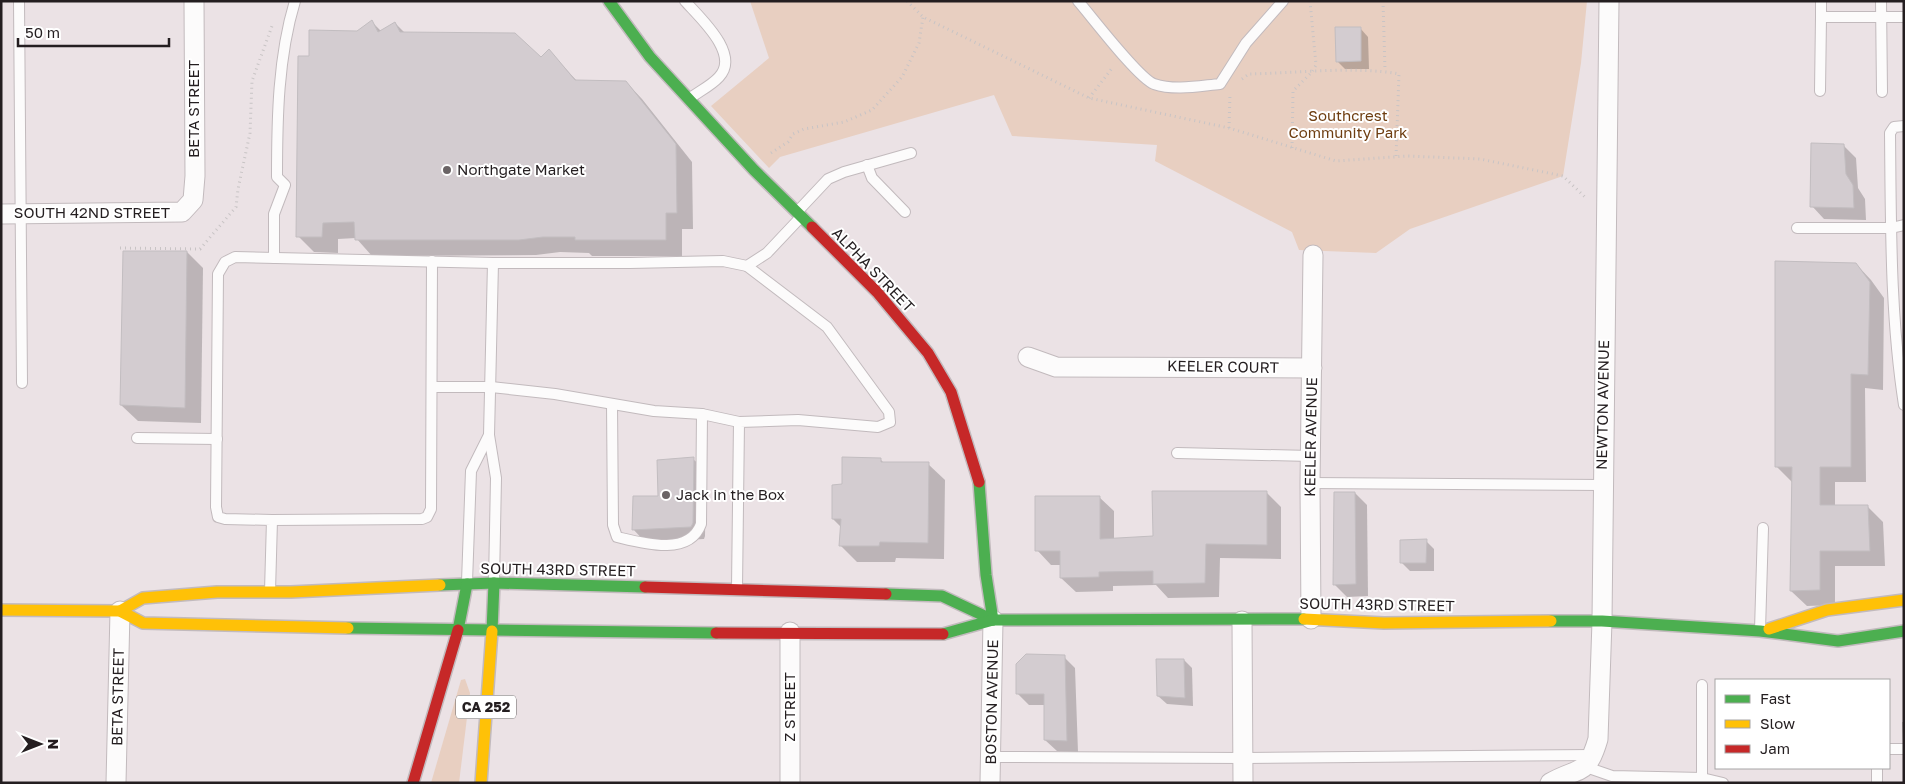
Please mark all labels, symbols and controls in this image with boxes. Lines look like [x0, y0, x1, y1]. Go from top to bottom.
scale bar [18, 15, 169, 47]
text: 50 m [25, 23, 60, 41]
street label: BETA STREET [184, 60, 202, 158]
park label: Southcrest Community Park [1289, 106, 1408, 141]
place label: Northgate Market [457, 160, 585, 178]
marker: Northgate Market [441, 164, 453, 176]
street label: SOUTH 42ND STREET [14, 203, 170, 221]
street label: ALPHA STREET [829, 223, 919, 315]
street label: NEWTON AVENUE [1592, 340, 1612, 470]
street label: KEELER COURT [1167, 356, 1279, 376]
street label: KEELER AVENUE [1300, 377, 1320, 497]
place label: Jack in the Box [676, 485, 785, 503]
marker: Jack in the Box [660, 489, 672, 501]
street label: SOUTH 43RD STREET [480, 559, 636, 579]
street label: SOUTH 43RD STREET [1299, 594, 1455, 614]
street label: BOSTON AVENUE [981, 639, 1001, 765]
street label: BETA STREET [107, 648, 127, 746]
street label: Z STREET [780, 672, 798, 742]
legend [1715, 679, 1890, 769]
text: Fast [1760, 689, 1791, 707]
road number: CA 252 [456, 696, 516, 719]
text: Slow [1760, 714, 1795, 732]
north arrow [15, 719, 65, 769]
text: N [45, 739, 62, 749]
text: Jam [1760, 739, 1790, 757]

